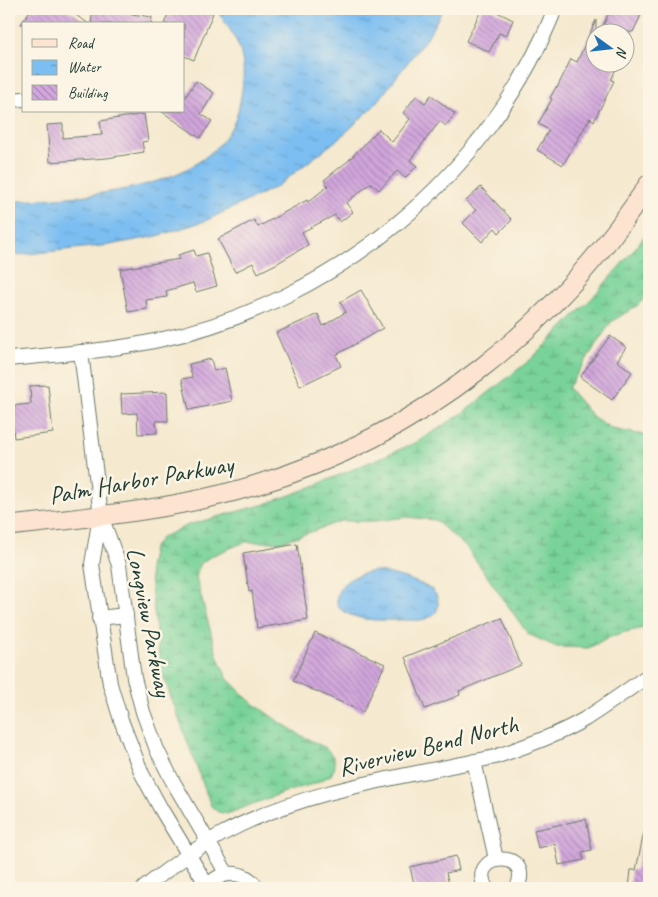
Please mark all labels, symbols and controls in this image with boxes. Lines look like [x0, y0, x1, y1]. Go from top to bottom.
legend [22, 22, 185, 112]
north arrow [586, 22, 636, 72]
text: Road [68, 34, 95, 53]
text: N [612, 45, 631, 60]
text: Water [68, 58, 102, 77]
text: Building [68, 84, 108, 103]
street label: Palm Harbor Parkway [47, 448, 238, 512]
street label: Longview Parkway [119, 545, 179, 701]
street label: Riverview Bend North [335, 708, 522, 784]

